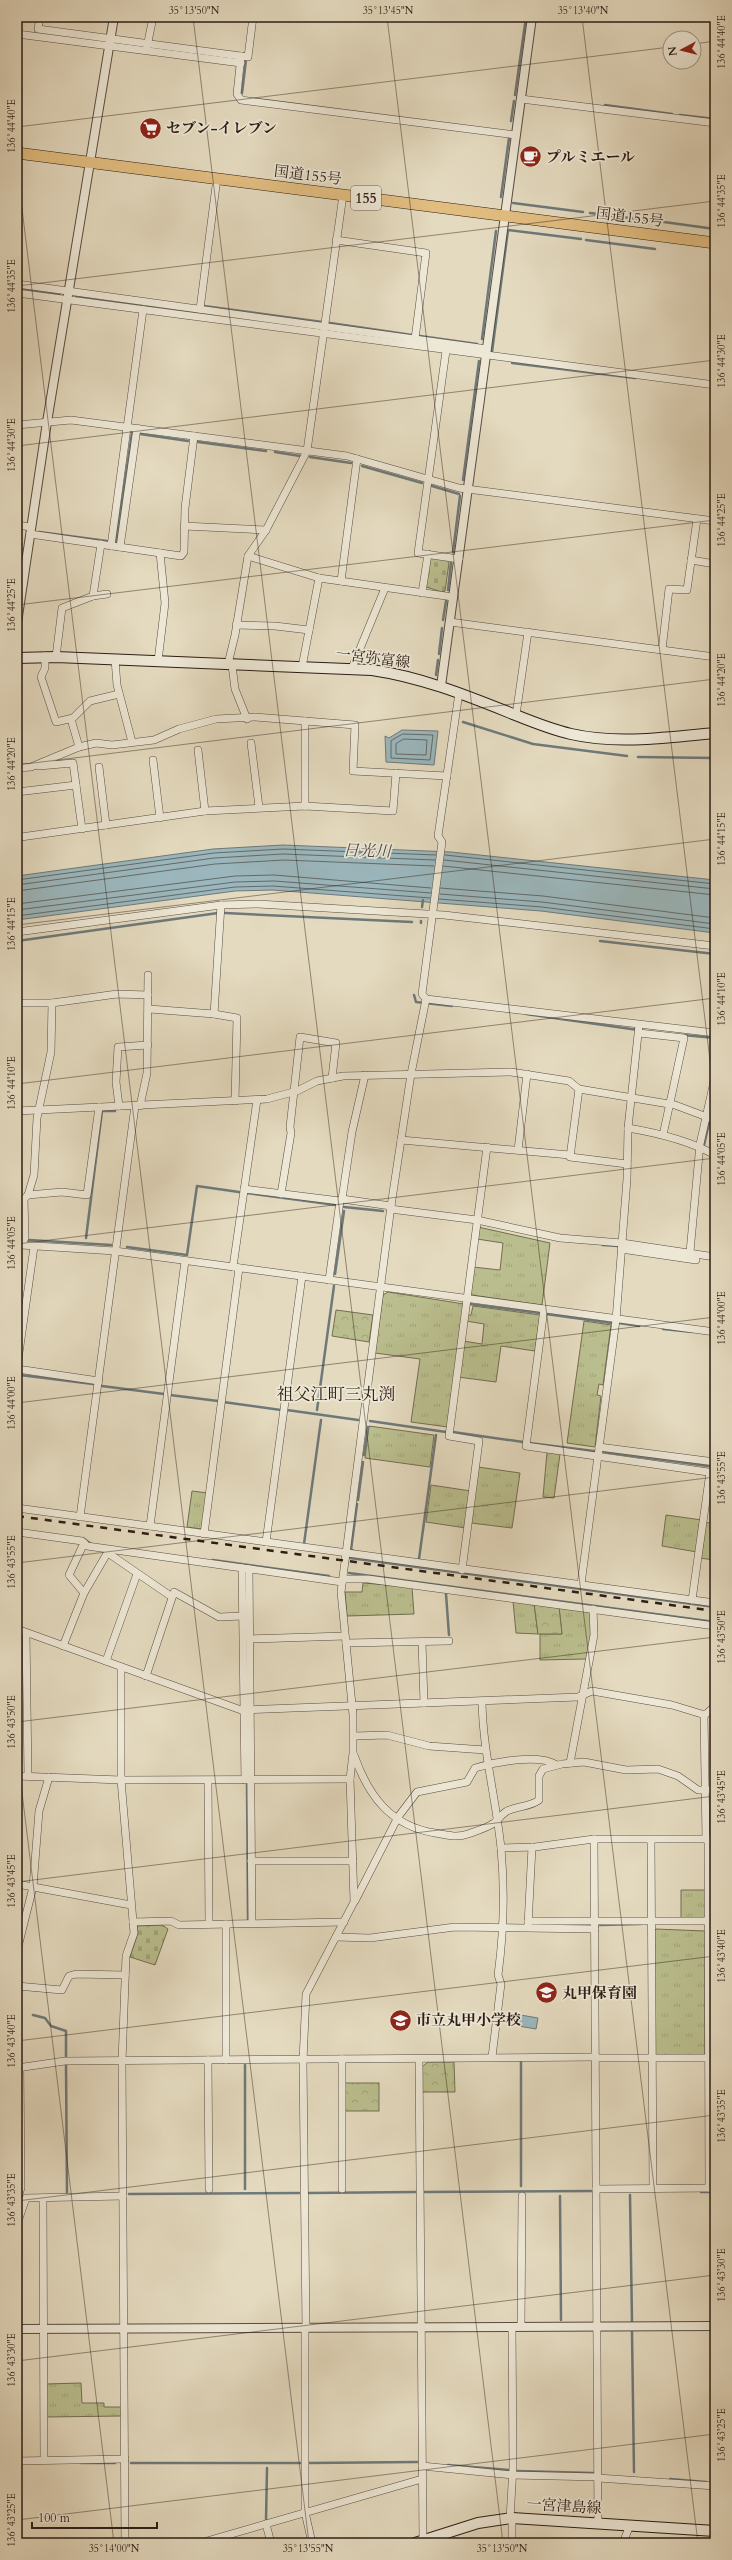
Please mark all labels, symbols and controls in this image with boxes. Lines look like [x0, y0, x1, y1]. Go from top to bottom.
text: 35°13'50"N [169, 4, 220, 18]
text: 35°13'45"N [363, 4, 414, 18]
text: 35°13'40"N [558, 4, 609, 18]
text: 136°44'40"E [715, 15, 729, 69]
north arrow [662, 30, 702, 70]
text: N [664, 45, 681, 57]
text: 136°44'40"E [5, 99, 19, 153]
supermarket icon: セブン-イレブン [138, 115, 164, 141]
place label: セブン-イレブン [166, 118, 277, 138]
cafe icon: プルミエール [518, 144, 544, 170]
place label: プルミエール [546, 147, 635, 167]
street label: 国道155号 [273, 161, 343, 189]
text: 136°44'35"E [715, 174, 729, 228]
road number: 155 [351, 186, 381, 210]
street label: 国道155号 [595, 203, 665, 231]
text: 136°44'35"E [5, 259, 19, 313]
text: 136°44'30"E [715, 334, 729, 388]
text: 136°44'30"E [5, 418, 19, 472]
text: 136°44'25"E [715, 493, 729, 547]
text: 136°44'25"E [5, 578, 19, 632]
street label: 一宮弥富線 [335, 644, 411, 672]
text: 136°44'20"E [715, 653, 729, 707]
text: 136°44'20"E [5, 737, 19, 791]
text: 136°44'15"E [715, 812, 729, 866]
water label: 日光川 [343, 839, 393, 863]
text: 136°44'15"E [5, 897, 19, 951]
text: 136°44'10"E [715, 972, 729, 1026]
text: 136°44'10"E [5, 1056, 19, 1110]
text: 136°44'05"E [715, 1132, 729, 1186]
text: 136°44'05"E [5, 1216, 19, 1270]
text: 136°44'00"E [715, 1291, 729, 1345]
text: 136°44'00"E [5, 1376, 19, 1430]
district label: 祖父江町三丸渕 [277, 1383, 396, 1406]
text: 136°43'55"E [715, 1451, 729, 1505]
text: 136°43'55"E [5, 1535, 19, 1589]
text: 136°43'50"E [715, 1610, 729, 1664]
text: 136°43'50"E [5, 1695, 19, 1749]
text: 136°43'45"E [715, 1770, 729, 1824]
text: 136°43'45"E [5, 1854, 19, 1908]
text: 136°43'40"E [715, 1929, 729, 1983]
school or university icon: 丸甲保育園 [534, 1980, 560, 2006]
place label: 丸甲保育園 [562, 1983, 637, 2003]
school or university icon: 市立丸甲小学校 [387, 2007, 413, 2033]
place label: 市立丸甲小学校 [416, 2010, 521, 2030]
text: 136°43'40"E [5, 2014, 19, 2068]
text: 136°43'35"E [715, 2089, 729, 2143]
text: 136°43'35"E [5, 2173, 19, 2227]
text: 136°43'30"E [715, 2248, 729, 2302]
text: 136°43'30"E [5, 2333, 19, 2387]
text: 136°43'25"E [715, 2408, 729, 2462]
text: 136°43'25"E [5, 2493, 19, 2547]
street label: 一宮津島線 [526, 2494, 602, 2518]
scale bar [32, 2504, 157, 2530]
text: 100 m [38, 2510, 71, 2526]
text: 35°14'00"N [89, 2542, 140, 2556]
text: 35°13'55"N [283, 2542, 334, 2556]
text: 35°13'50"N [477, 2542, 528, 2556]

